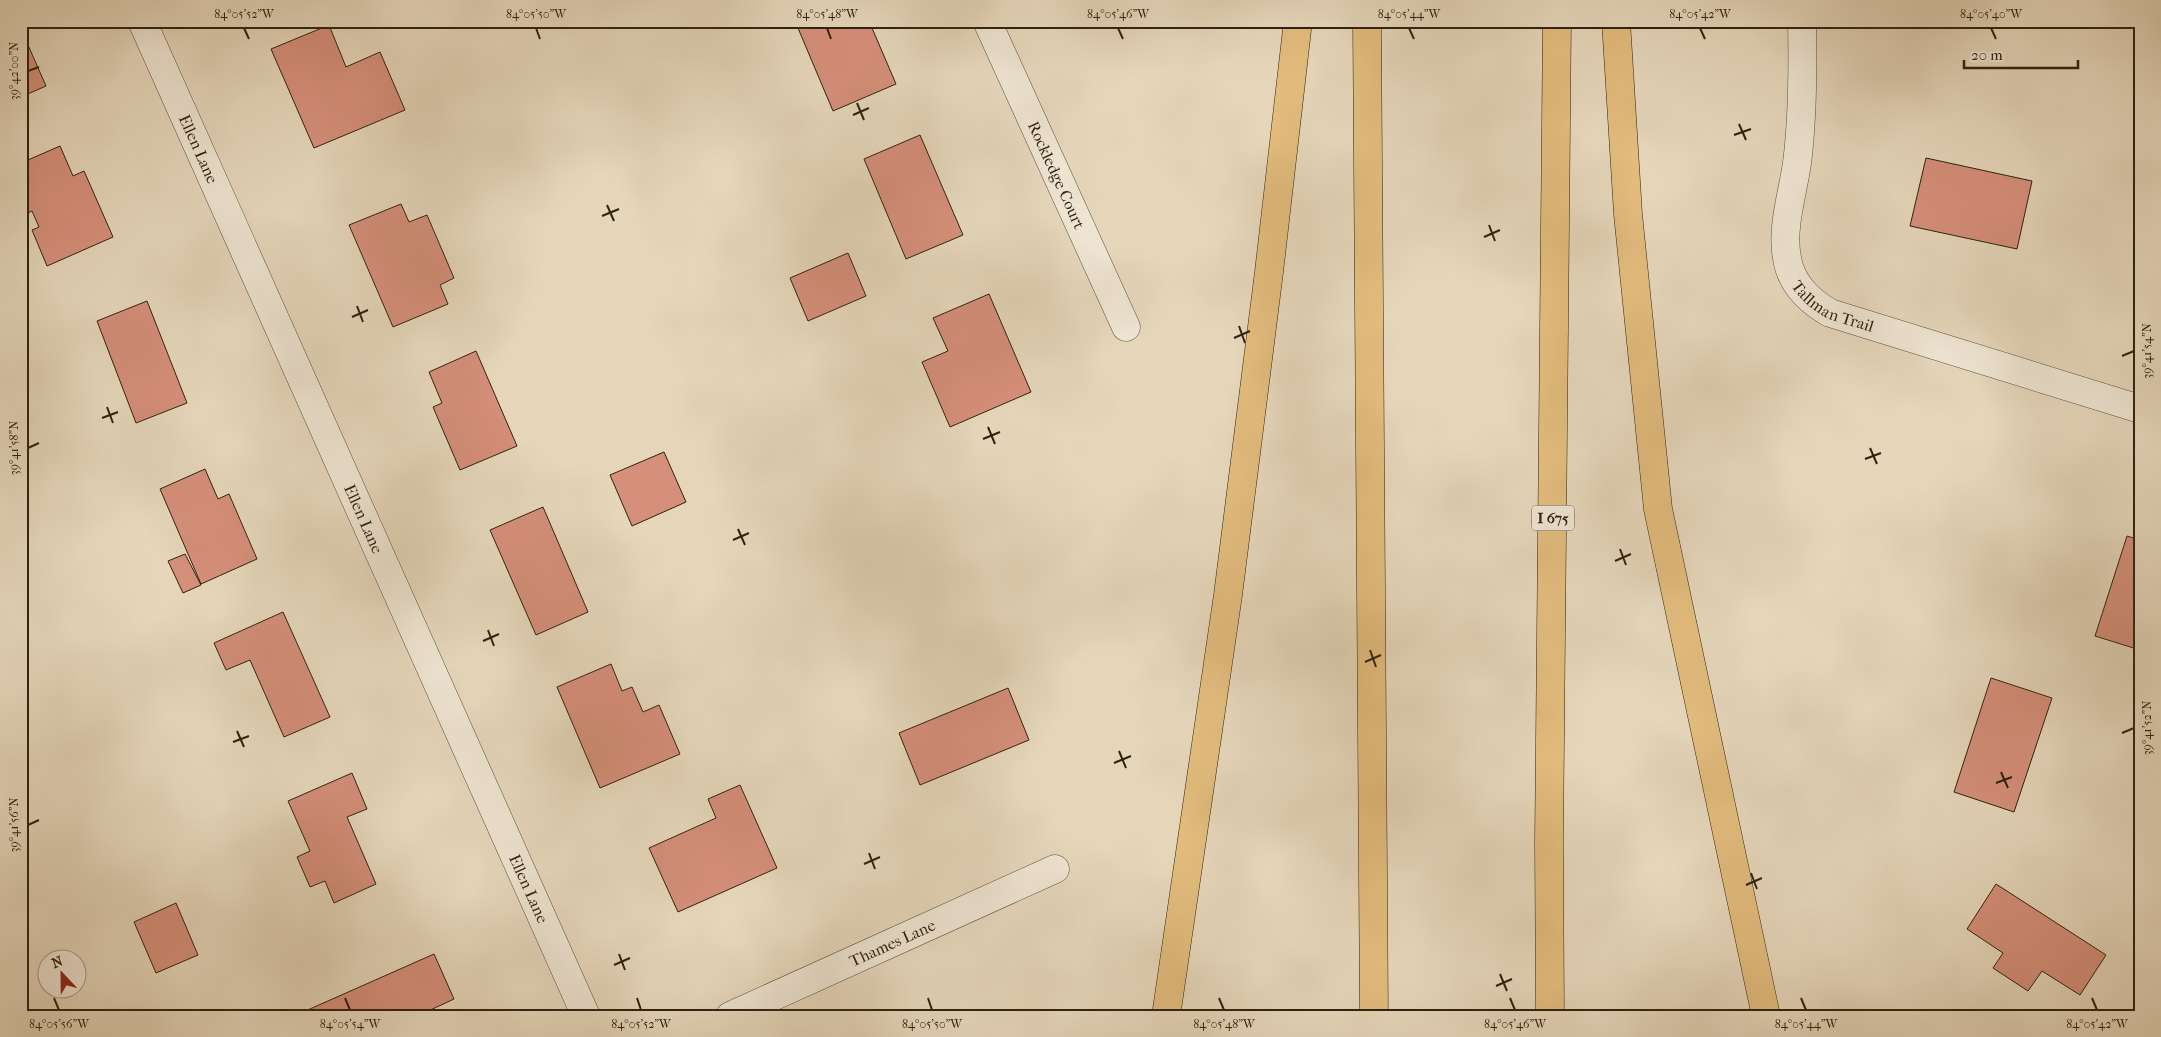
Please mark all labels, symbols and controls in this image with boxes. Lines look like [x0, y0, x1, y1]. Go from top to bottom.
text: 84°05'52"W [214, 7, 275, 21]
text: 84°05'50"W [506, 7, 567, 21]
text: 84°05'48"W [796, 7, 859, 21]
text: 84°05'46"W [1087, 7, 1150, 21]
text: 84°05'44"W [1378, 7, 1441, 21]
text: 84°05'42"W [1669, 7, 1732, 21]
text: 84°05'40"W [1960, 7, 2023, 21]
scale bar [1964, 38, 2077, 70]
text: 39°42'00"N [7, 42, 21, 100]
text: 20 m [1971, 46, 2003, 64]
street label: Ellen Lane [175, 112, 222, 187]
street label: Rockledge Court [1024, 118, 1089, 232]
street label: Tallman Trail [1787, 277, 1877, 336]
text: 39°41'54"N [2140, 323, 2154, 379]
text: 39°41'58"N [7, 421, 21, 475]
street label: Ellen Lane [340, 482, 387, 556]
road number: I 675 [1532, 506, 1574, 530]
text: 39°41'52"N [2140, 701, 2154, 755]
text: 39°41'56"N [7, 798, 21, 852]
street label: Ellen Lane [505, 851, 552, 926]
street label: Thames Lane [846, 915, 938, 971]
north arrow [38, 950, 88, 1000]
text: N [49, 952, 66, 972]
text: 84°05'56"W [29, 1017, 90, 1031]
text: 84°05'54"W [320, 1017, 381, 1031]
text: 84°05'52"W [611, 1017, 672, 1031]
text: 84°05'50"W [902, 1017, 963, 1031]
text: 84°05'48"W [1193, 1017, 1256, 1031]
text: 84°05'46"W [1484, 1017, 1547, 1031]
text: 84°05'44"W [1775, 1017, 1838, 1031]
text: 84°05'42"W [2066, 1017, 2129, 1031]

